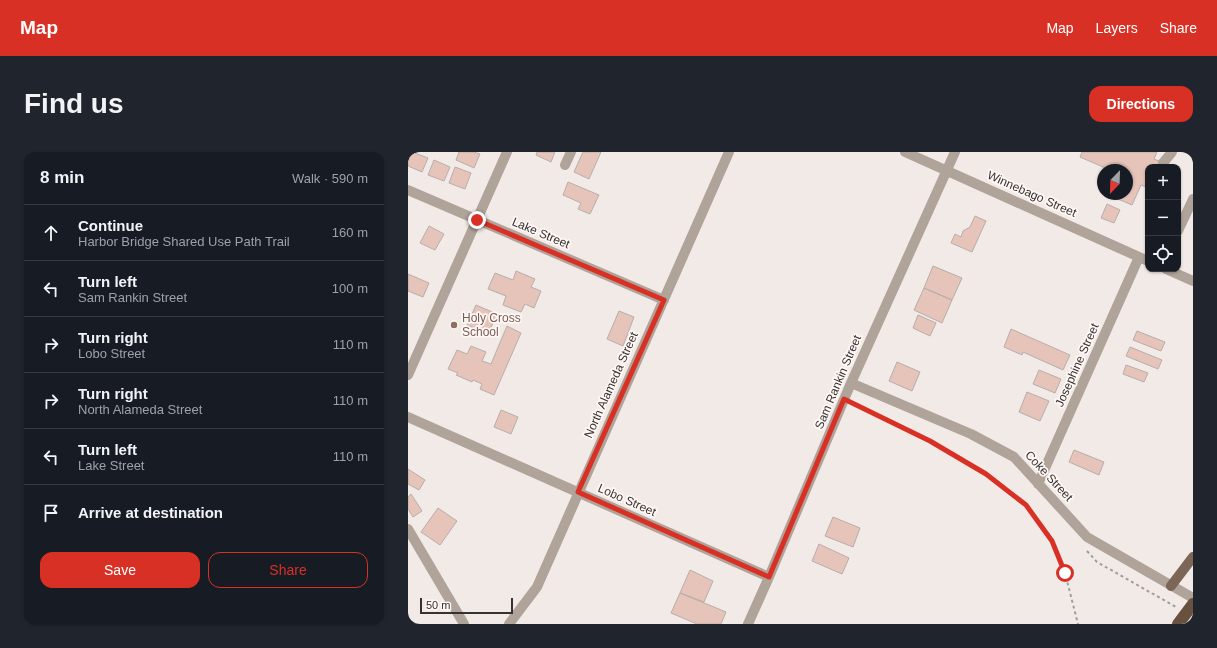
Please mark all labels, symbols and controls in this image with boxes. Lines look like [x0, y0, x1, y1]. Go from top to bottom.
text: Map [20, 17, 58, 38]
text: Map [1046, 20, 1074, 36]
text: Layers [1096, 20, 1138, 36]
text: Share [1160, 20, 1197, 36]
button: Directions [1089, 86, 1193, 122]
text: Find us [24, 88, 124, 119]
north arrow [1097, 164, 1133, 200]
map controls [1145, 164, 1181, 272]
button: + [1145, 164, 1181, 200]
text: 8 min [40, 168, 84, 187]
street label: Winnebago Street [985, 168, 1079, 220]
text: Walk · 590 m [292, 171, 368, 186]
button: − [1145, 200, 1181, 236]
route end [468, 211, 486, 229]
street label: Lake Street [510, 215, 573, 252]
text: Continue [78, 217, 143, 234]
icon: ahead [40, 222, 62, 244]
text: 160 m [332, 225, 368, 240]
text: Harbor Bridge Shared Use Path Trail [78, 234, 290, 249]
button: locate [1145, 236, 1181, 272]
text: Turn left [78, 273, 137, 290]
icon: left [40, 278, 62, 300]
text: 100 m [332, 281, 368, 296]
text: Sam Rankin Street [78, 290, 187, 305]
place label: Holy Cross School [462, 311, 521, 339]
marker: Holy Cross School [449, 320, 459, 330]
street label: Josephine Street [1052, 320, 1102, 409]
text: Turn right [78, 329, 148, 346]
street label: North Alameda Street [581, 329, 641, 440]
street label: Sam Rankin Street [812, 332, 864, 431]
icon: right [40, 334, 62, 356]
text: 110 m [333, 337, 368, 352]
text: Lobo Street [78, 346, 145, 361]
text: Turn right [78, 385, 148, 402]
icon: right [40, 390, 62, 412]
text: 110 m [333, 393, 368, 408]
text: North Alameda Street [78, 402, 202, 417]
text: Turn left [78, 441, 137, 458]
icon: left [40, 446, 62, 468]
street label: Coke Street [1022, 448, 1076, 504]
text: 110 m [333, 449, 368, 464]
text: Lake Street [78, 458, 145, 473]
street label: Lobo Street [596, 481, 659, 519]
icon: arrive [40, 502, 62, 524]
text: Arrive at destination [78, 504, 223, 521]
button: Save [40, 552, 200, 588]
button: Share [208, 552, 368, 588]
route start [1056, 564, 1074, 582]
scale bar [420, 596, 513, 615]
text: 50 m [426, 599, 450, 611]

